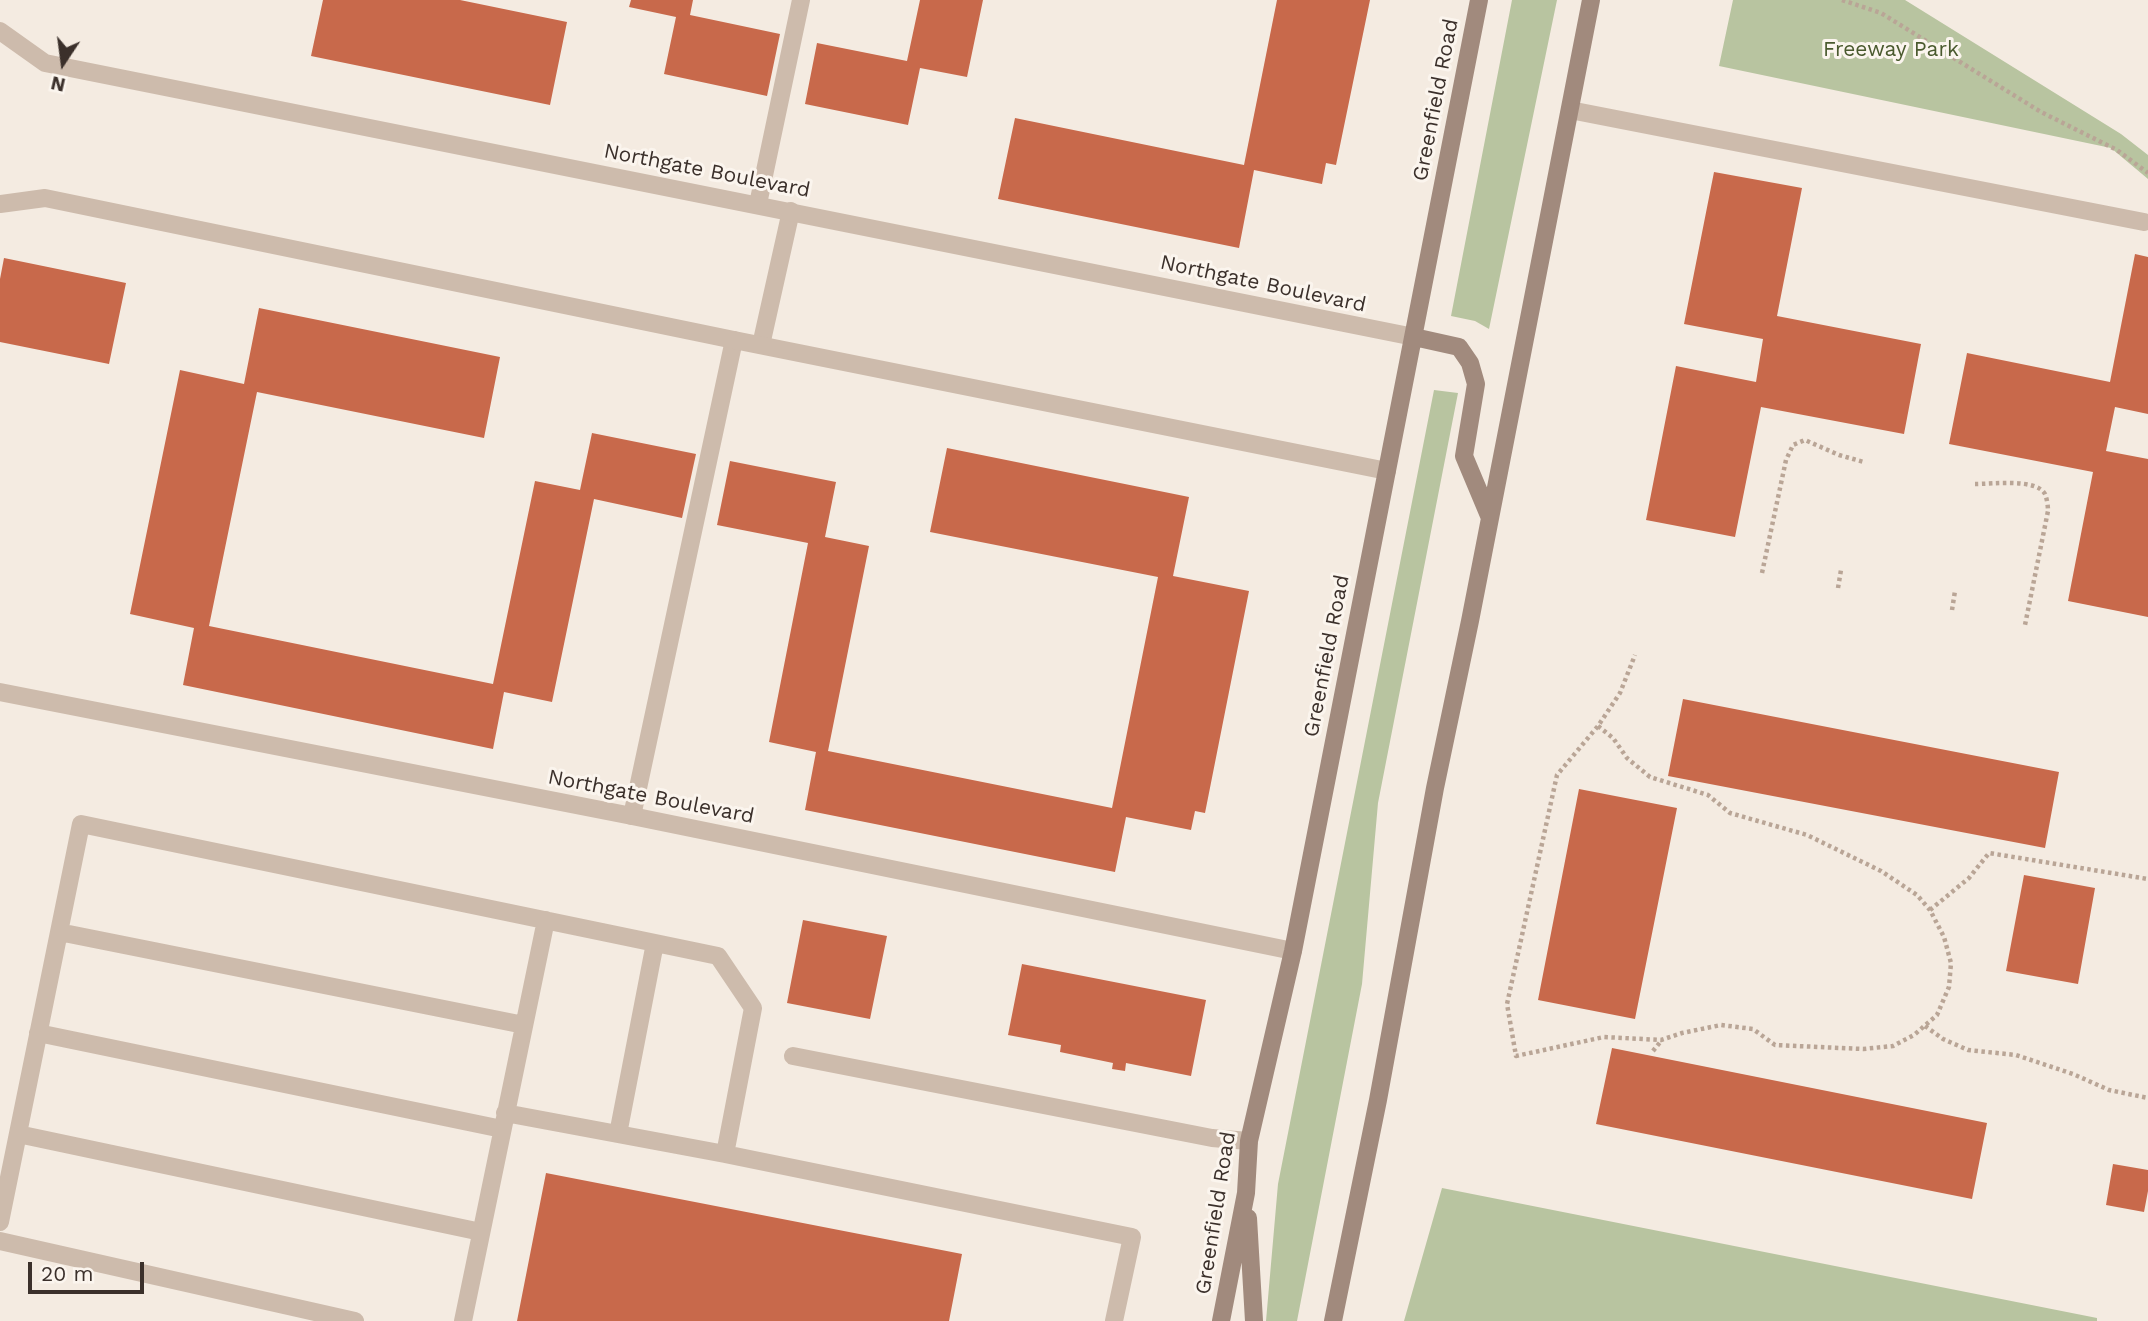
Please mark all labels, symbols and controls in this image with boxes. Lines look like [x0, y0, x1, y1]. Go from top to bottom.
street label: Greenfield Road [1408, 17, 1464, 183]
north arrow [28, 28, 98, 98]
park label: Freeway Park [1823, 37, 1959, 63]
text: N [49, 71, 68, 97]
street label: Northgate Boulevard [602, 139, 812, 203]
street label: Northgate Boulevard [1158, 250, 1368, 318]
street label: Greenfield Road [1299, 573, 1355, 739]
street label: Northgate Boulevard [546, 765, 756, 829]
street label: Greenfield Road [1191, 1130, 1241, 1296]
scale bar [32, 1248, 147, 1292]
text: 20 m [41, 1261, 93, 1286]

